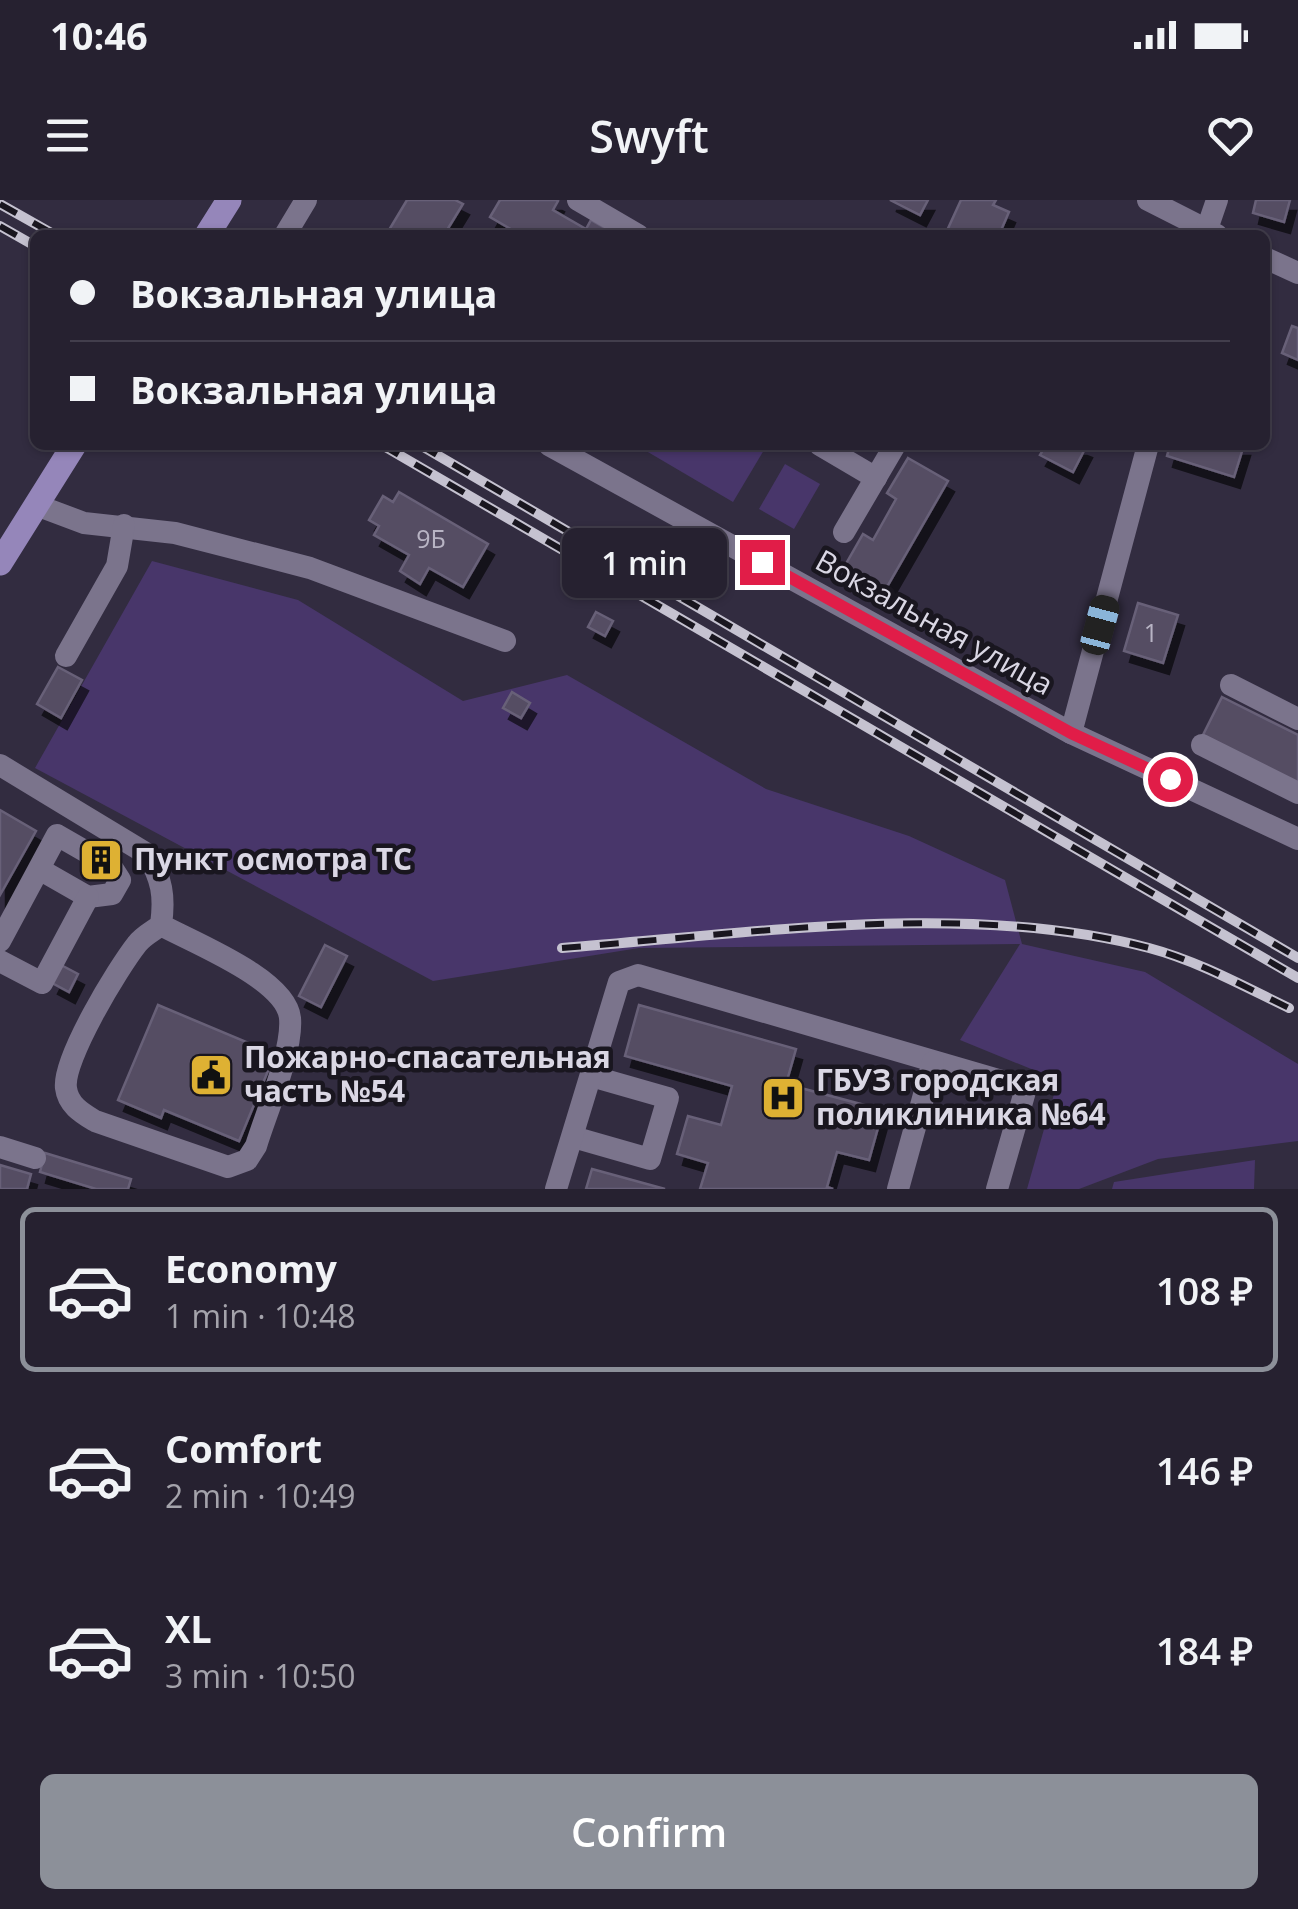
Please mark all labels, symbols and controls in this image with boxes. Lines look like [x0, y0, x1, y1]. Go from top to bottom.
text: 10:46 [50, 9, 148, 61]
text: Swyft [589, 105, 709, 166]
icon: menu [40, 108, 95, 163]
icon: heart [1203, 108, 1258, 163]
text: Вокзальная улица [130, 267, 498, 319]
text: Вокзальная улица [130, 363, 498, 415]
house number: 9Б [416, 521, 446, 555]
callout: 1 min [562, 527, 727, 597]
street label: Вокзальная улица [809, 539, 1061, 704]
route end [740, 540, 785, 585]
text: 1 min [601, 541, 688, 584]
car [1078, 592, 1122, 658]
house number: 1 [1144, 615, 1158, 649]
route start [1148, 757, 1193, 802]
building icon: Пункт осмотра ТС [78, 837, 124, 883]
place label: Пункт осмотра ТС [134, 838, 412, 879]
place label: Пожарно-спасательная часть №54 [244, 1036, 611, 1111]
public building icon: Пожарно-спасательная часть №54 [188, 1052, 234, 1098]
place label: ГБУЗ городская поликлиника №64 [816, 1059, 1106, 1134]
hospital icon: ГБУЗ городская поликлиника №64 [760, 1075, 806, 1121]
text: Economy [165, 1242, 337, 1294]
icon: car [45, 1245, 135, 1335]
text: 108 ₽ [1156, 1264, 1253, 1316]
text: 1 min · 10:48 [165, 1294, 356, 1337]
text: Comfort [165, 1422, 322, 1474]
icon: car [45, 1425, 135, 1515]
text: 146 ₽ [1156, 1444, 1253, 1496]
text: 2 min · 10:49 [165, 1474, 356, 1517]
text: XL [165, 1602, 212, 1654]
icon: car [45, 1605, 135, 1695]
text: 184 ₽ [1156, 1624, 1253, 1676]
text: 3 min · 10:50 [165, 1654, 356, 1697]
button: Confirm [40, 1774, 1258, 1889]

